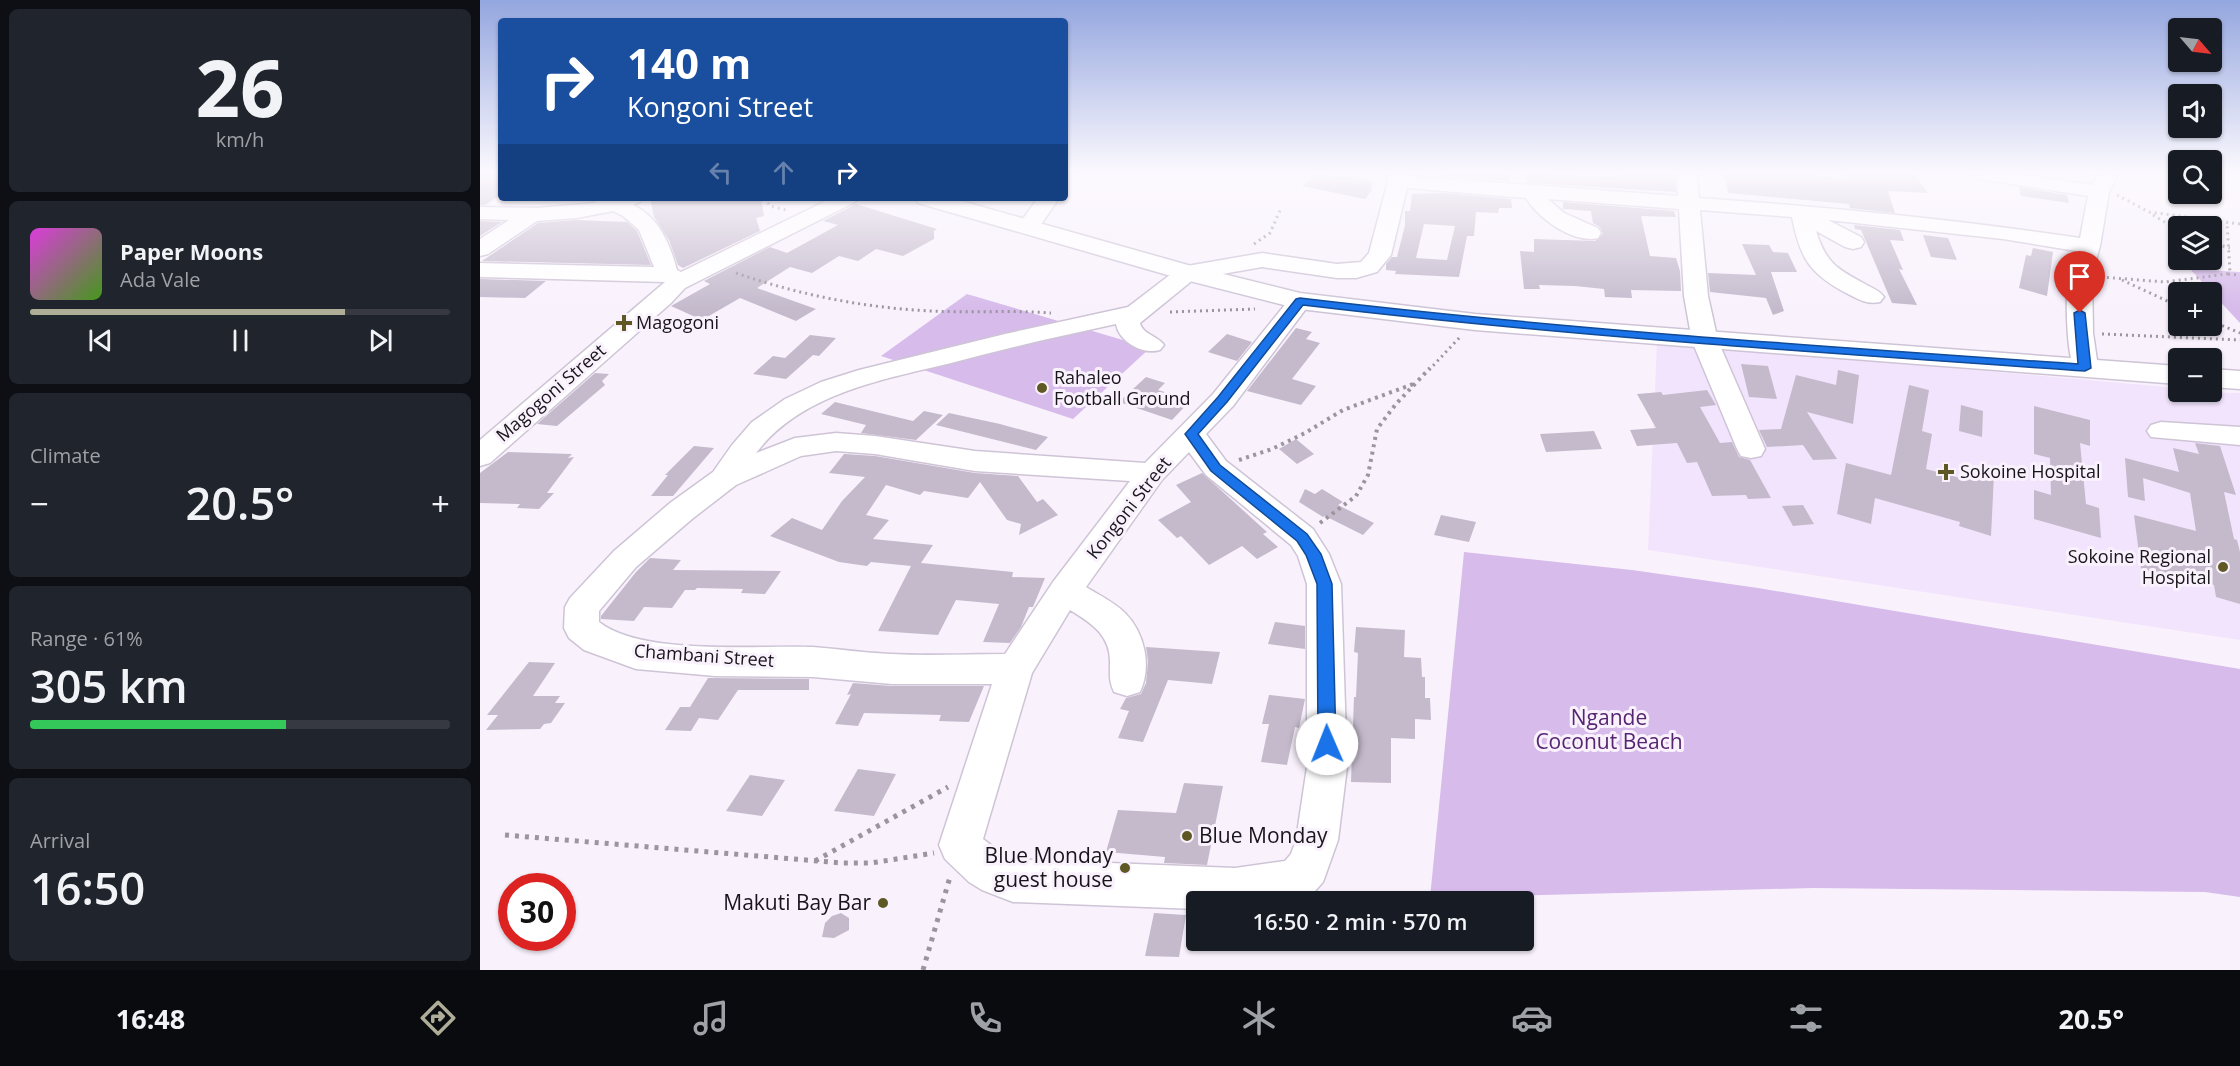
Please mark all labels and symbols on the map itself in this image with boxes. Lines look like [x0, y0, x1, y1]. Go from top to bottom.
north arrow [2168, 18, 2222, 72]
pin [2054, 251, 2105, 313]
place label: Magogoni [636, 310, 719, 334]
marker: Magogoni [617, 316, 631, 330]
street label: Magogoni Street [490, 338, 610, 447]
place label: Rahaleo Football Ground [1054, 365, 1191, 410]
marker: Rahaleo Football Ground [1035, 381, 1049, 395]
street label: Kongoni Street [1081, 451, 1176, 564]
place label: Sokoine Hospital [1960, 459, 2101, 483]
marker: Sokoine Hospital [1937, 463, 1955, 481]
place label: Sokoine Regional Hospital [2068, 544, 2211, 589]
marker: Sokoine Regional Hospital [2216, 560, 2230, 574]
street label: Chambani Street [633, 638, 775, 672]
park label: Ngande Coconut Beach [1535, 703, 1683, 755]
position arrow [1295, 712, 1359, 776]
place label: Blue Monday [1199, 821, 1328, 849]
marker: Blue Monday [1180, 829, 1194, 843]
place label: Blue Monday guest house [985, 841, 1113, 893]
marker: Blue Monday guest house [1118, 861, 1132, 875]
speed limit sign: 30 [498, 873, 576, 951]
place label: Makuti Bay Bar [723, 888, 871, 916]
marker: Makuti Bay Bar [876, 896, 890, 910]

